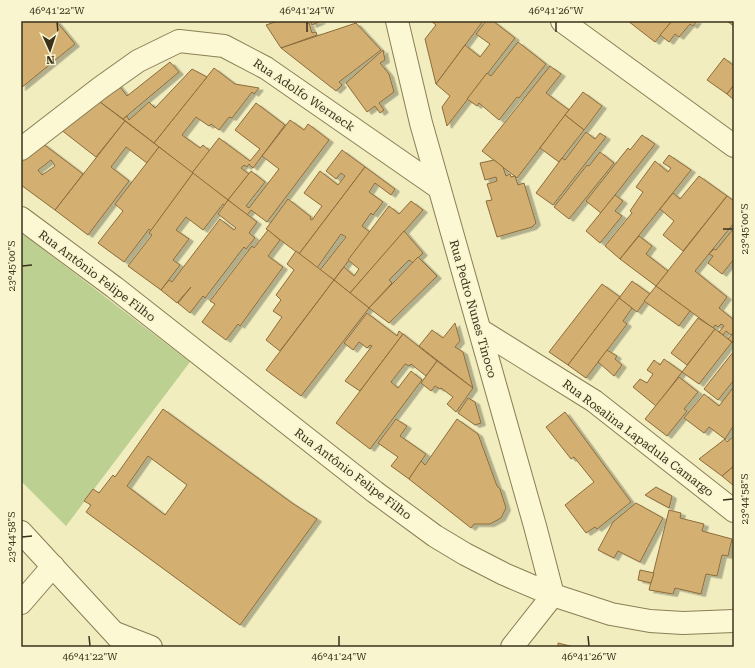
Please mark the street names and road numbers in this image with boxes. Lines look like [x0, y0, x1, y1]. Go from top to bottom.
street label: Rua Adolfo Werneck [251, 56, 358, 134]
street label: Rua Antônio Felipe Filho [36, 227, 158, 325]
street label: Rua Pedro Nunes Tinoco [447, 238, 499, 380]
street label: Rua Rosalina Lapadula Camargo [560, 377, 716, 499]
street label: Rua Antônio Felipe Filho [292, 425, 414, 523]

